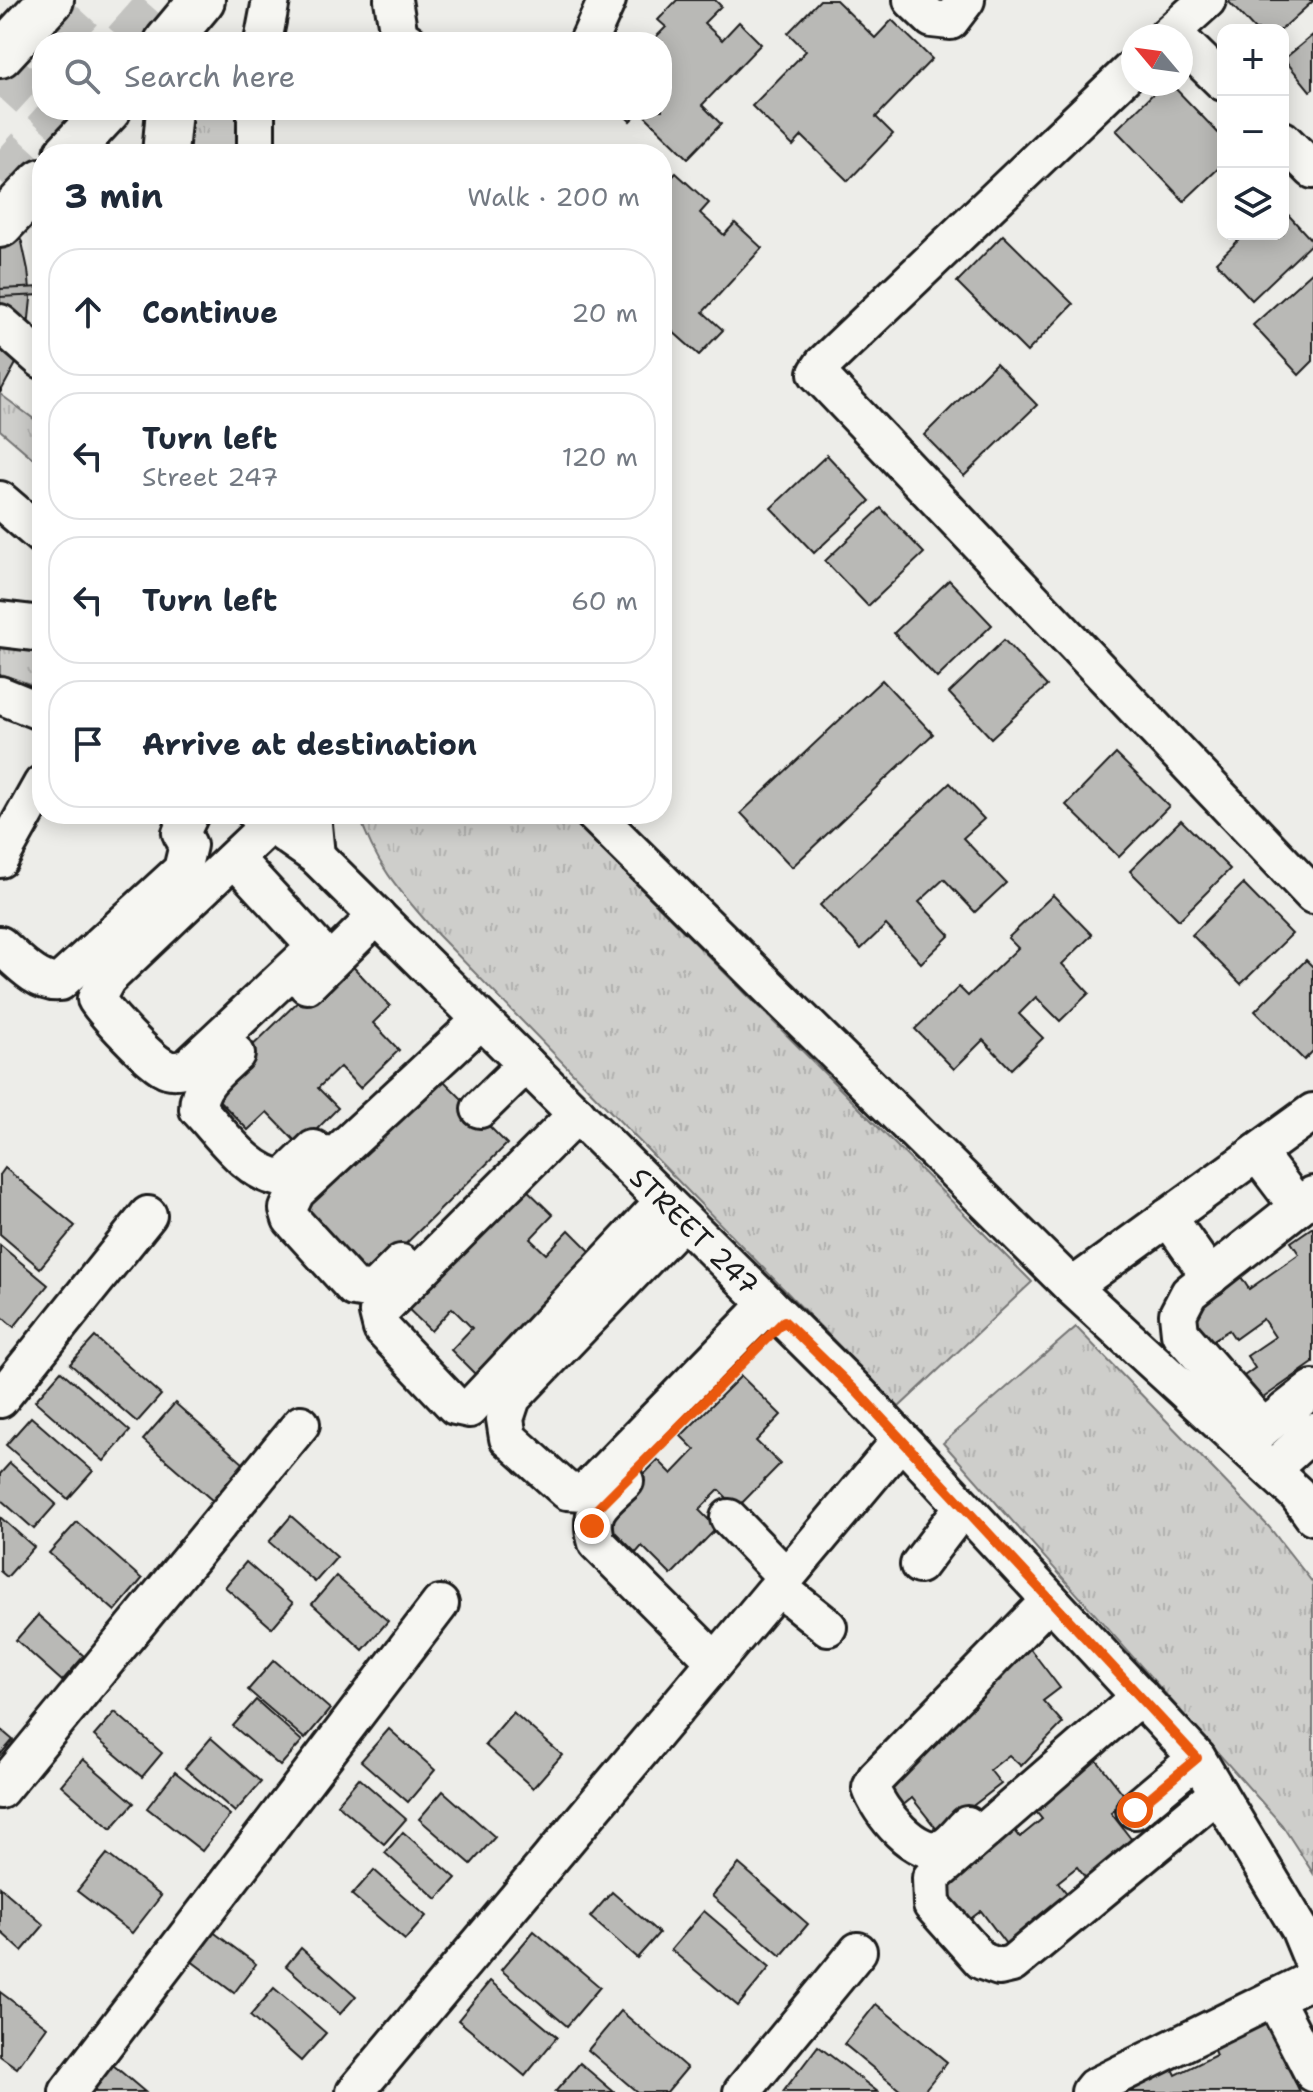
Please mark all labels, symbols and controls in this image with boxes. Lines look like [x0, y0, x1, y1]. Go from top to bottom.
north arrow [1121, 24, 1193, 96]
map controls [1217, 24, 1289, 240]
button: + [1217, 24, 1289, 96]
search box [32, 32, 672, 120]
icon: search [60, 54, 104, 98]
text: Search here [124, 56, 295, 97]
button: − [1217, 96, 1289, 168]
button: layers [1217, 168, 1289, 240]
text: 3 min [64, 173, 163, 219]
text: Walk · 200 m [467, 179, 640, 214]
icon: ahead [66, 290, 110, 334]
text: Continue [142, 292, 278, 333]
text: 20 m [571, 295, 638, 330]
text: Turn left [142, 418, 277, 459]
icon: left [66, 434, 110, 478]
text: 120 m [562, 439, 638, 474]
text: Street 247 [142, 459, 278, 494]
icon: left [66, 578, 110, 622]
text: Turn left [142, 580, 277, 621]
text: 60 m [571, 583, 638, 618]
icon: arrive [66, 722, 110, 766]
text: Arrive at destination [142, 724, 477, 765]
street label: STREET 247 [622, 1159, 767, 1303]
route end [574, 1508, 610, 1544]
route start [1117, 1792, 1153, 1828]

